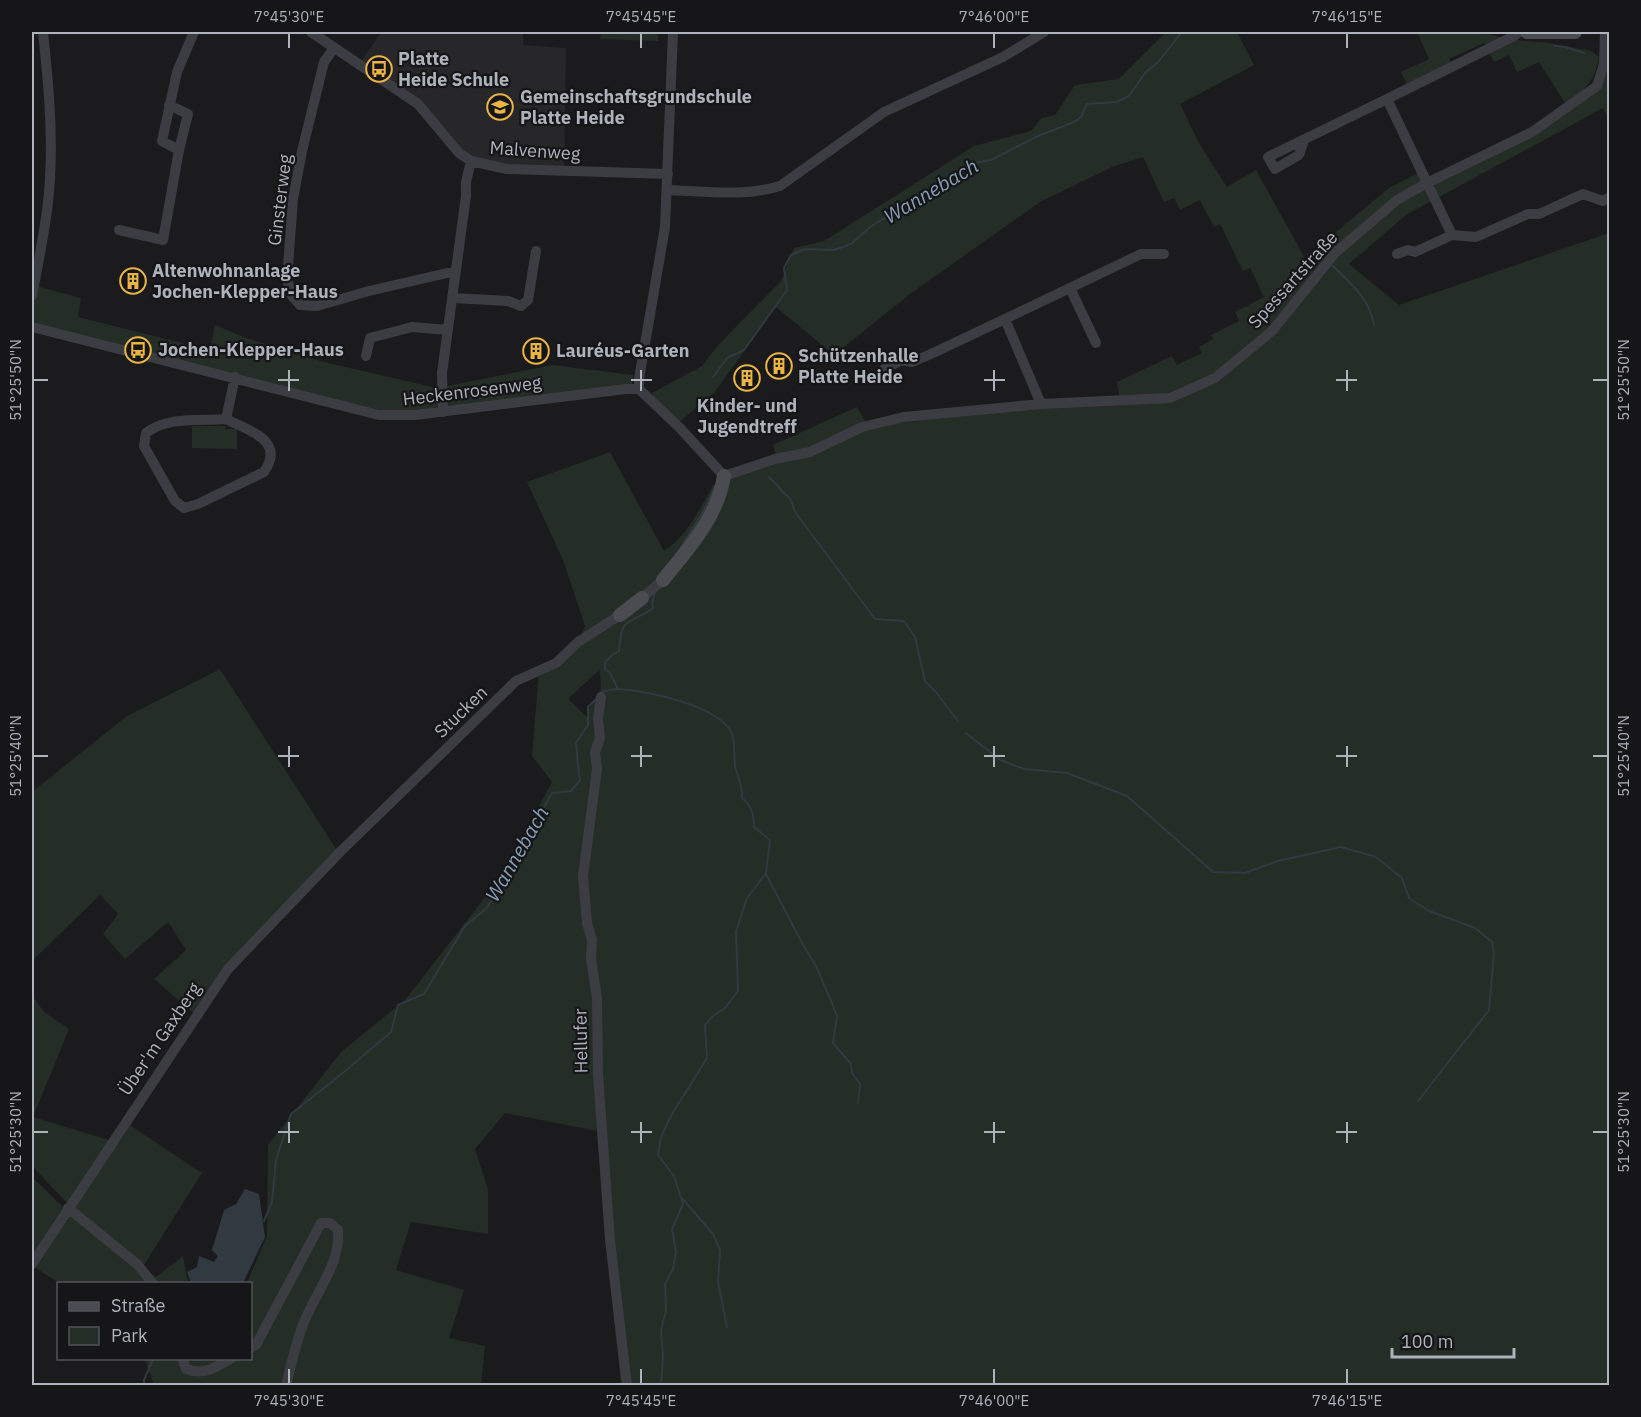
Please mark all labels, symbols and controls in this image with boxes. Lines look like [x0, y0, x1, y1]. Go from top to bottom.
text: 7°45'30"E [254, 7, 324, 26]
text: 7°45'45"E [606, 7, 676, 26]
text: 7°46'00"E [959, 7, 1029, 26]
text: 7°46'15"E [1312, 7, 1382, 26]
place label: Platte Heide Schule [398, 47, 509, 91]
bus stop icon: Platte Heide Schule [364, 54, 394, 84]
place label: Gemeinschaftsgrundschule Platte Heide [520, 85, 752, 129]
school or university icon: Gemeinschaftsgrundschule Platte Heide [485, 92, 515, 122]
street label: Malvenweg [489, 136, 582, 165]
street label: Ginsterweg [262, 152, 297, 247]
water label: Wannebach [879, 152, 983, 229]
street label: Spessartstraße [1243, 226, 1343, 333]
place label: Altenwohnanlage Jochen-Klepper-Haus [152, 259, 338, 303]
building icon: Altenwohnanlage Jochen-Klepper-Haus [118, 266, 148, 296]
bus stop icon: Jochen-Klepper-Haus [123, 335, 153, 365]
building icon: Lauréus-Garten [521, 336, 551, 366]
place label: Jochen-Klepper-Haus [158, 338, 344, 361]
text: 51°25'50"N [6, 339, 25, 421]
place label: Lauréus-Garten [556, 339, 689, 362]
text: 51°25'50"N [1614, 339, 1633, 421]
place label: Schützenhalle Platte Heide [798, 344, 919, 388]
building icon: Schützenhalle Platte Heide [764, 351, 794, 381]
building icon: Kinder- und Jugendtreff [732, 363, 762, 393]
street label: Heckenrosenweg [401, 371, 543, 410]
place label: Kinder- und Jugendtreff [697, 394, 797, 438]
street label: Stucken [429, 681, 492, 743]
text: 51°25'40"N [6, 715, 25, 797]
text: 51°25'40"N [1614, 715, 1633, 797]
water label: Wannebach [478, 801, 555, 906]
street label: Über'm Gaxberg [113, 977, 206, 1100]
street label: Hellufer [568, 1008, 593, 1074]
text: 51°25'30"N [6, 1091, 25, 1173]
text: 51°25'30"N [1614, 1091, 1633, 1173]
legend [57, 1282, 252, 1360]
text: Straße [111, 1294, 165, 1317]
scale bar [1392, 1321, 1514, 1359]
text: Park [111, 1324, 148, 1347]
text: 100 m [1401, 1330, 1453, 1353]
text: 7°45'30"E [254, 1391, 324, 1410]
text: 7°45'45"E [606, 1391, 676, 1410]
text: 7°46'00"E [959, 1391, 1029, 1410]
text: 7°46'15"E [1312, 1391, 1382, 1410]

